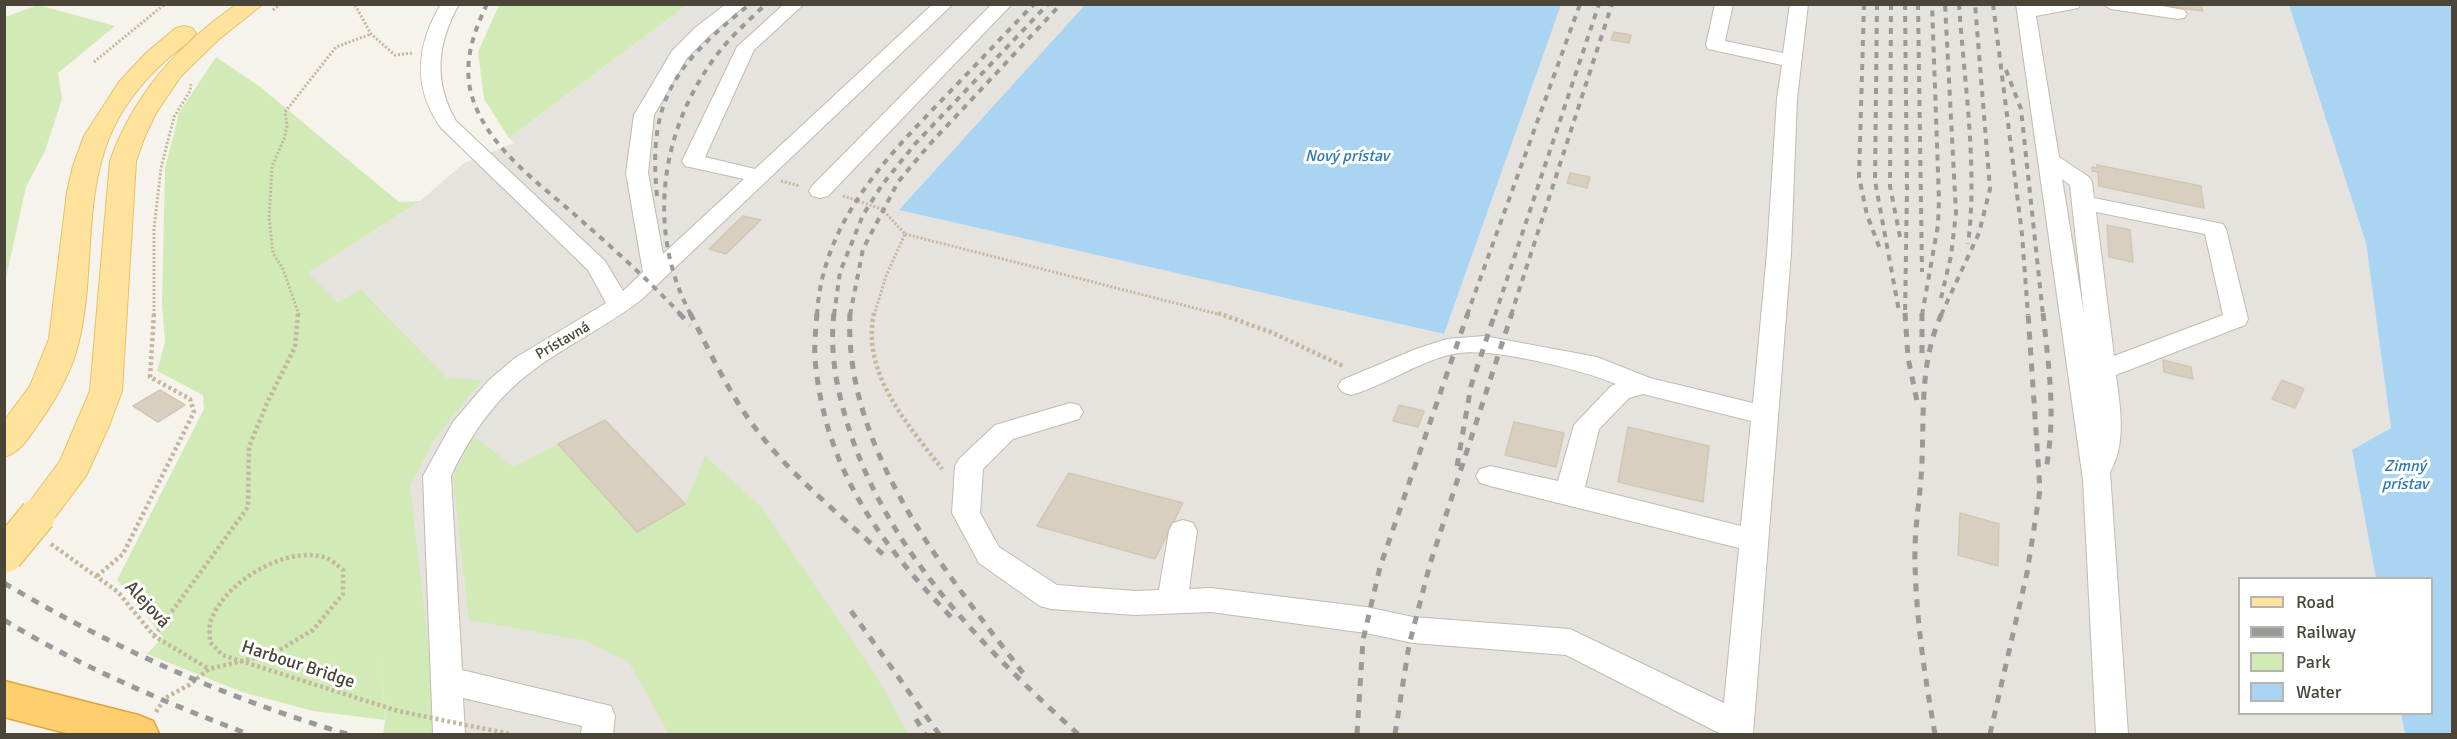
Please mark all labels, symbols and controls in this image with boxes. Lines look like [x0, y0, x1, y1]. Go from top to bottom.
water label: Nový prístav [1305, 147, 1389, 167]
street label: Prístavná [533, 318, 593, 364]
water label: Zimný prístav [2382, 457, 2428, 495]
street label: Alejová [120, 577, 174, 633]
legend [2238, 577, 2433, 715]
text: Road [2296, 591, 2335, 613]
text: Railway [2296, 621, 2356, 643]
street label: Harbour Bridge [239, 637, 357, 693]
text: Park [2296, 651, 2331, 673]
text: Water [2296, 681, 2341, 703]

